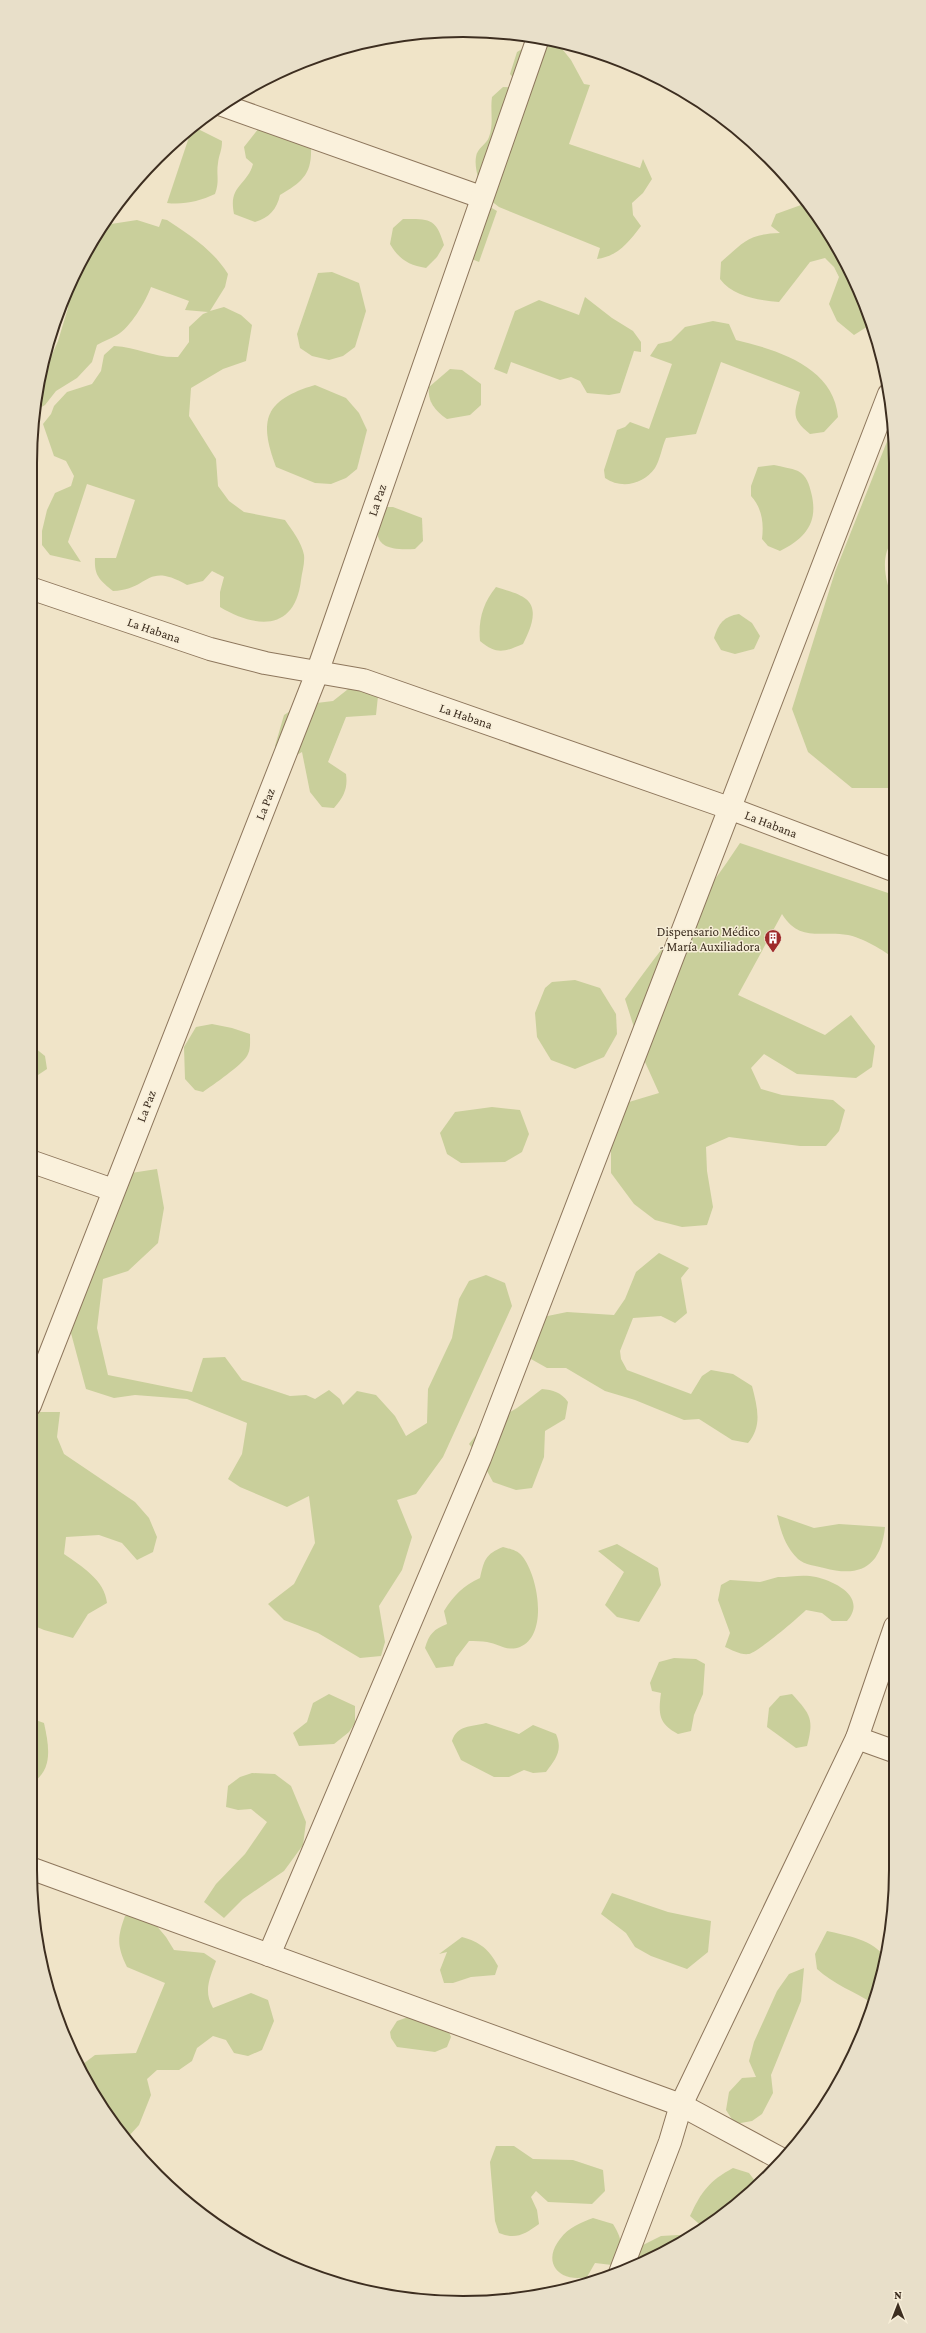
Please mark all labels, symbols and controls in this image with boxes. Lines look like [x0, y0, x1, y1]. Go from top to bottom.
street label: La Paz [365, 482, 390, 518]
street label: La Habana [125, 614, 183, 646]
street label: La Habana [437, 700, 495, 732]
street label: La Paz [252, 786, 278, 822]
street label: La Habana [743, 807, 799, 841]
place label: Dispensario Médico - María Auxiliadora [657, 924, 760, 954]
building icon: Dispensario Médico - María Auxiliadora [763, 928, 783, 953]
street label: La Paz [133, 1088, 159, 1124]
north arrow [878, 2285, 918, 2325]
text: N [894, 2289, 902, 2301]

